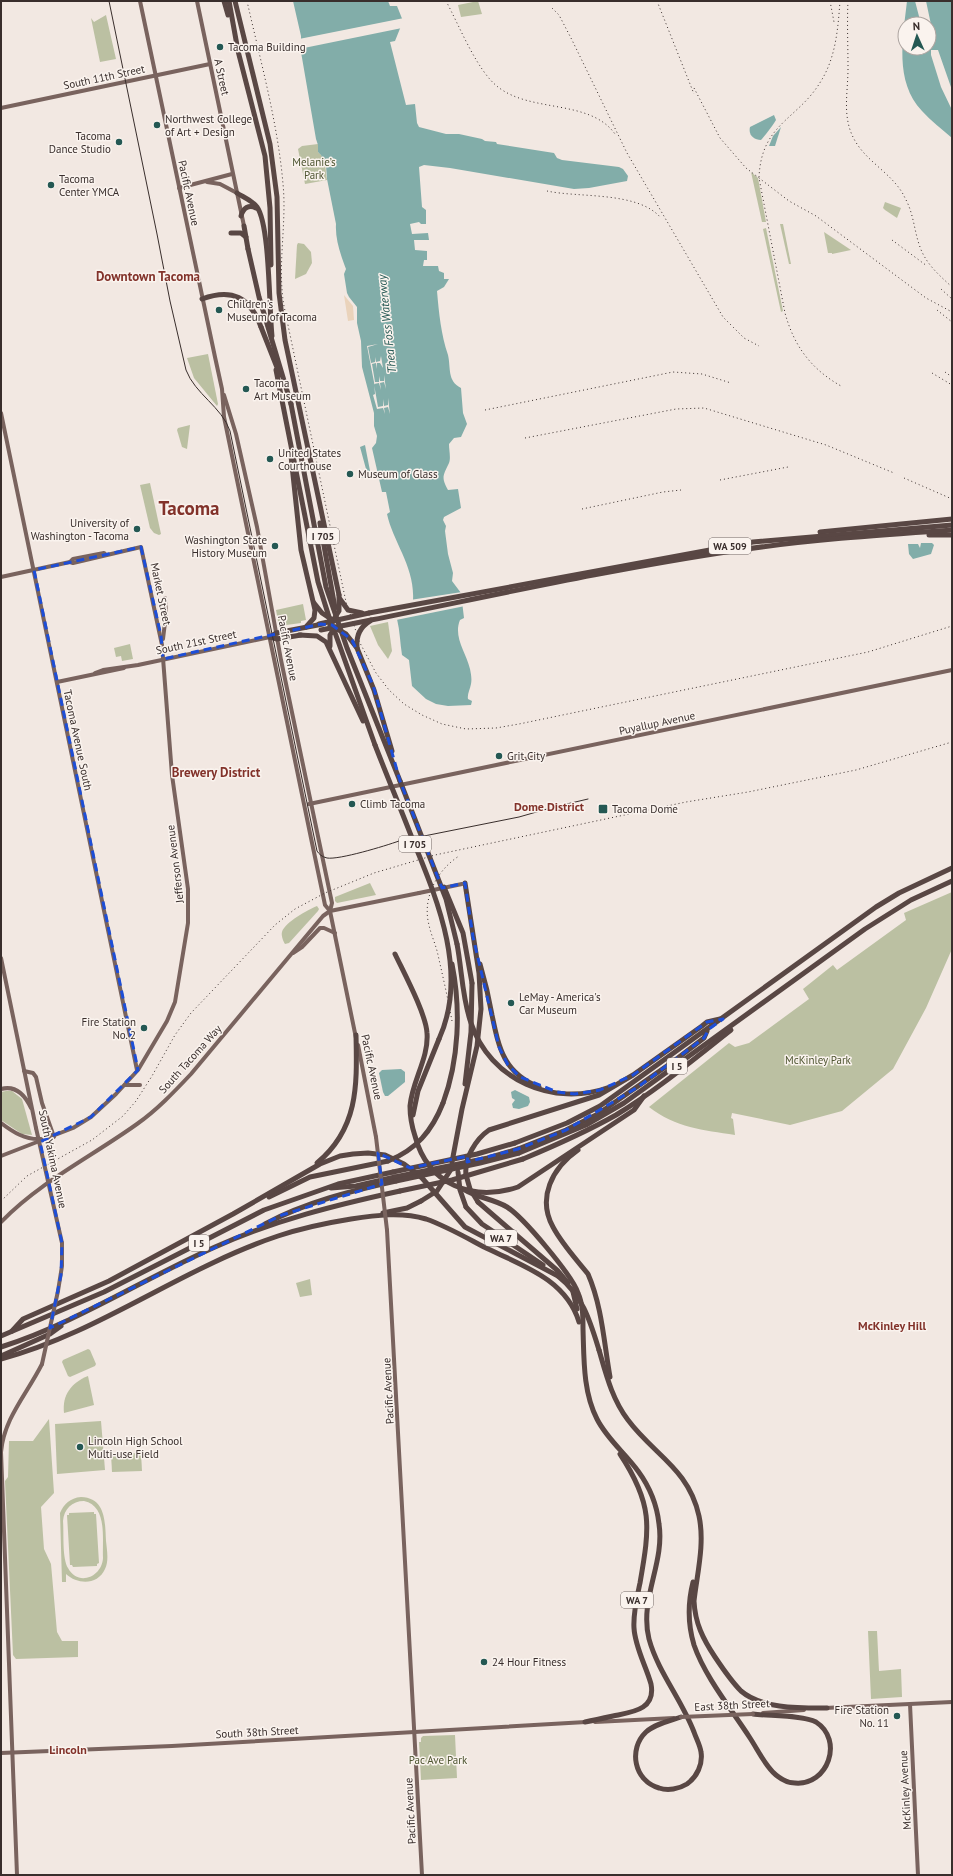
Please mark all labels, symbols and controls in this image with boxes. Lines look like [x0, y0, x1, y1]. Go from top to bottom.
north arrow [897, 16, 937, 56]
text: N [912, 19, 920, 33]
place label: Tacoma Building [228, 40, 306, 54]
marker: Tacoma Building [215, 42, 225, 52]
street label: A Street [211, 57, 233, 97]
street label: South 11th Street [62, 61, 146, 92]
place label: Northwest College of Art + Design [165, 112, 253, 139]
marker: Northwest College of Art + Design [152, 120, 162, 130]
place label: Tacoma Dance Studio [49, 129, 111, 156]
marker: Tacoma Dance Studio [114, 137, 124, 147]
park label: Melanie’s Park [292, 155, 336, 182]
street label: Pacific Avenue [175, 159, 203, 227]
place label: Tacoma Center YMCA [59, 172, 120, 199]
marker: Tacoma Center YMCA [46, 180, 56, 190]
district label: Downtown Tacoma [96, 268, 200, 285]
water label: Thea Foss Waterway [374, 273, 399, 374]
place label: Children's Museum of Tacoma [227, 297, 317, 324]
marker: Children's Museum of Tacoma [214, 305, 224, 315]
place label: Tacoma Art Museum [254, 376, 311, 403]
marker: Tacoma Art Museum [241, 384, 251, 394]
place label: United States Courthouse [278, 446, 341, 473]
marker: United States Courthouse [265, 454, 275, 464]
place label: Museum of Glass [358, 467, 438, 481]
marker: Museum of Glass [345, 469, 355, 479]
district label: Tacoma [158, 496, 220, 520]
place label: University of Washington - Tacoma [31, 516, 129, 543]
marker: University of Washington - Tacoma [132, 524, 142, 534]
road number: I 705 [307, 528, 339, 544]
place label: Washington State History Museum [185, 533, 267, 560]
road number: WA 509 [709, 538, 751, 554]
marker: Washington State History Museum [270, 541, 280, 551]
street label: Market Street [148, 562, 174, 627]
street label: Pacific Avenue [275, 614, 301, 682]
street label: South 21st Street [155, 627, 238, 657]
street label: Tacoma Avenue South [60, 688, 96, 792]
street label: Puyallup Avenue [618, 708, 697, 738]
place label: Grit City [507, 749, 546, 763]
marker: Grit City [494, 751, 504, 761]
district label: Brewery District [172, 764, 261, 781]
place label: Climb Tacoma [360, 797, 425, 811]
marker: Climb Tacoma [347, 799, 357, 809]
district label: Dome District [514, 799, 585, 814]
place label: Tacoma Dome [612, 802, 678, 816]
marker: Tacoma Dome [597, 803, 609, 815]
street label: Jefferson Avenue [163, 824, 187, 905]
road number: I 705 [399, 836, 431, 852]
place label: LeMay - America's Car Museum [519, 990, 601, 1017]
marker: LeMay - America's Car Museum [506, 998, 516, 1008]
place label: Fire Station No. 2 [81, 1015, 136, 1042]
street label: South Tacoma Way [156, 1021, 225, 1096]
marker: Fire Station No. 2 [139, 1023, 149, 1033]
street label: Pacific Avenue [358, 1033, 386, 1101]
park label: McKinley Park [785, 1053, 852, 1067]
road number: I 5 [667, 1058, 687, 1074]
street label: South Yakima Avenue [36, 1108, 70, 1210]
road number: WA 7 [485, 1230, 517, 1246]
road number: I 5 [189, 1235, 209, 1251]
district label: McKinley Hill [858, 1318, 926, 1333]
street label: Pacific Avenue [379, 1357, 397, 1425]
place label: Lincoln High School Multi-use Field [88, 1434, 183, 1461]
marker: Lincoln High School Multi-use Field [75, 1442, 85, 1452]
road number: WA 7 [621, 1592, 653, 1608]
place label: 24 Hour Fitness [492, 1655, 566, 1669]
marker: 24 Hour Fitness [479, 1657, 489, 1667]
street label: East 38th Street [694, 1696, 770, 1714]
place label: Fire Station No. 11 [834, 1703, 889, 1730]
marker: Fire Station No. 11 [892, 1711, 902, 1721]
street label: South 38th Street [215, 1723, 299, 1741]
district label: Lincoln [49, 1742, 87, 1757]
street label: McKinley Avenue [896, 1749, 914, 1830]
park label: Pac Ave Park [409, 1753, 468, 1767]
street label: Pacific Avenue [401, 1777, 419, 1845]

